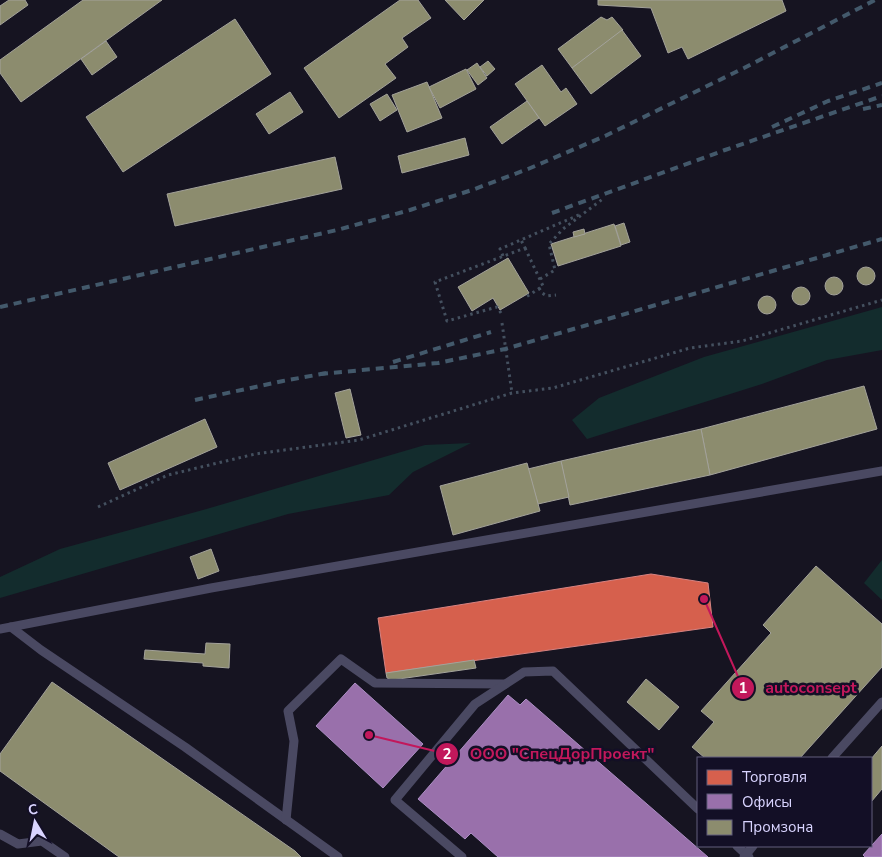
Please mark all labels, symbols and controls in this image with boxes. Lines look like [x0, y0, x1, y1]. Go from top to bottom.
callout: autoconsept [730, 672, 867, 703]
text: autoconsept [765, 677, 858, 699]
text: 1 [738, 678, 748, 698]
callout: ООО "СпецДорПроект" [435, 738, 665, 769]
text: ООО "СпецДорПроект" [470, 743, 654, 765]
text: 2 [442, 744, 452, 764]
legend [697, 757, 872, 847]
text: Торговля [742, 767, 807, 787]
text: Офисы [742, 792, 792, 812]
north arrow [10, 797, 60, 847]
text: С [26, 799, 40, 820]
text: Промзона [742, 817, 813, 837]

